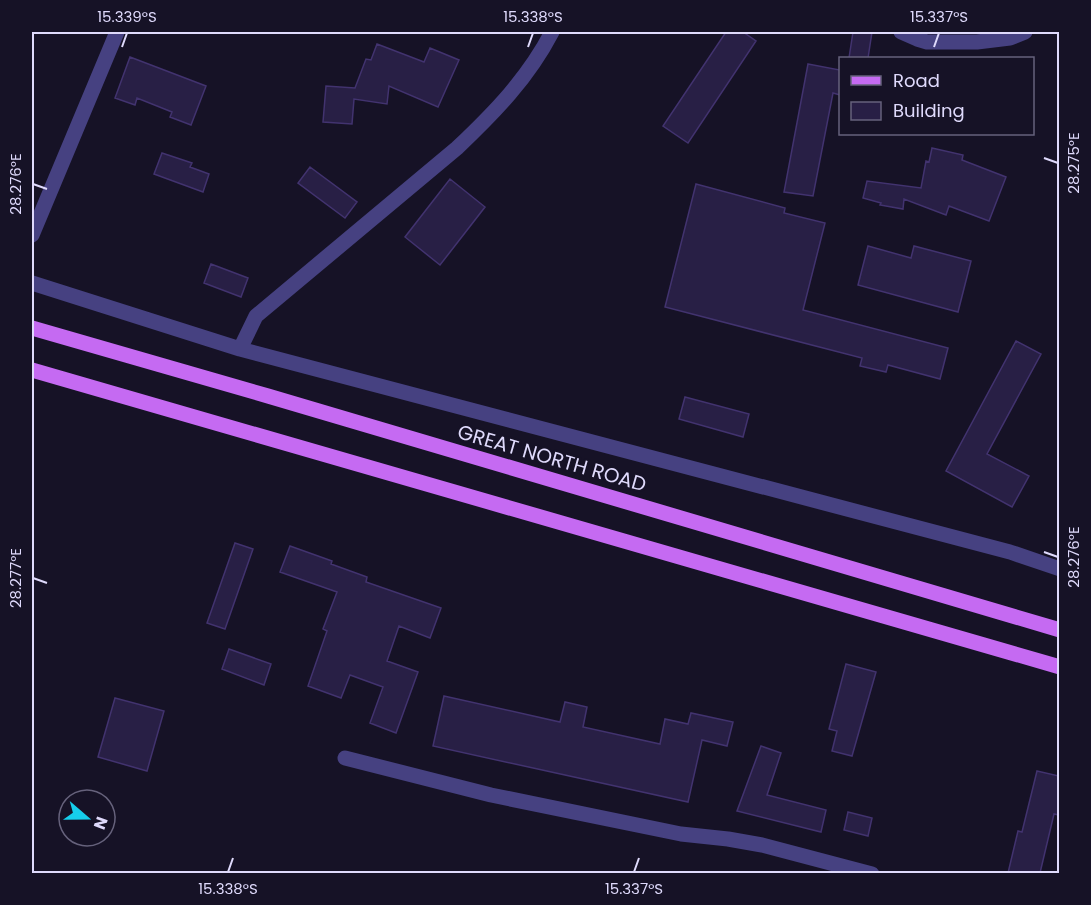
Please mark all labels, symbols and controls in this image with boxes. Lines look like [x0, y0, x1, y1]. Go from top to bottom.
text: 15.339°S [97, 6, 157, 27]
text: 15.338°S [503, 6, 563, 27]
text: 15.337°S [910, 6, 968, 27]
legend [839, 57, 1034, 135]
text: Road [893, 68, 940, 93]
text: Building [893, 98, 965, 123]
text: 28.275°E [1063, 132, 1084, 194]
text: 28.276°E [5, 153, 26, 215]
street label: GREAT NORTH ROAD [454, 418, 650, 498]
text: 28.276°E [1063, 526, 1084, 588]
text: 28.277°E [5, 548, 26, 608]
north arrow [57, 788, 117, 848]
text: N [88, 813, 113, 833]
text: 15.338°S [198, 878, 258, 899]
text: 15.337°S [605, 878, 663, 899]

